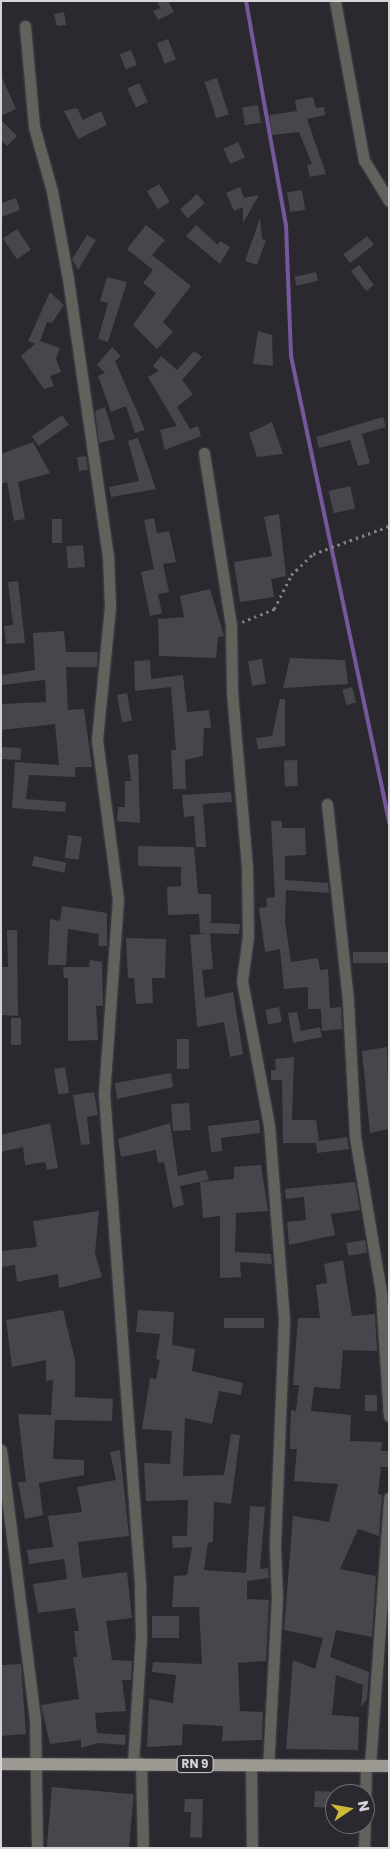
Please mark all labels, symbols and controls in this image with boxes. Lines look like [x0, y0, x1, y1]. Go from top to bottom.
road number: RN 9 [176, 1755, 214, 1774]
north arrow [325, 1784, 375, 1834]
text: N [353, 1799, 375, 1813]

